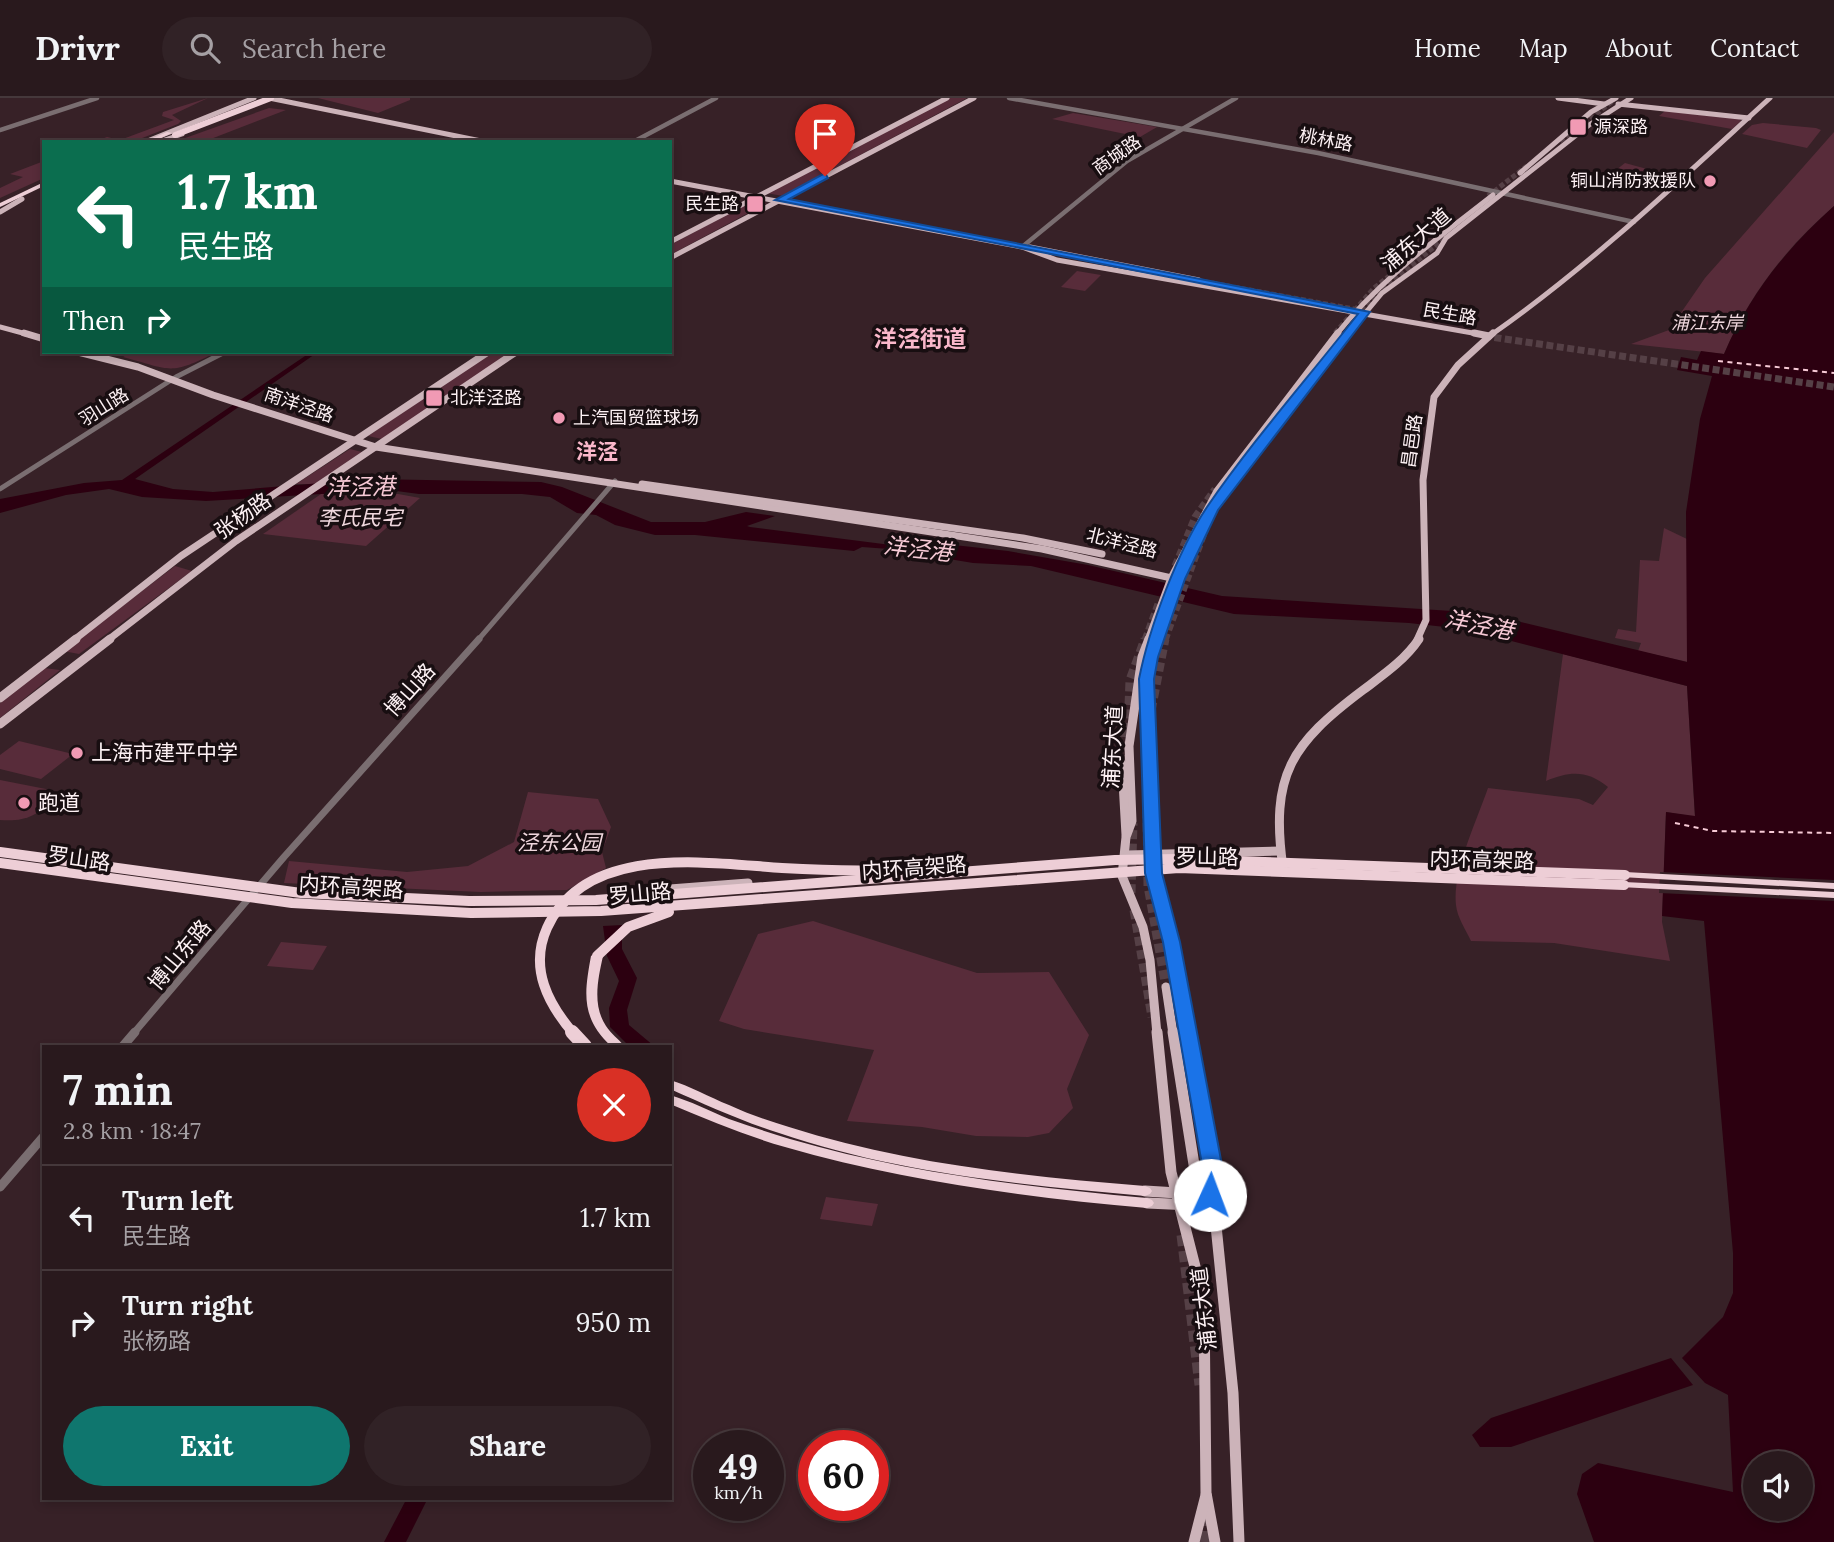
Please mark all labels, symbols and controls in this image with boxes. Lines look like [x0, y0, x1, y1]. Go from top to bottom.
search box [162, 17, 652, 80]
text: Drivr [35, 27, 120, 69]
icon: search [186, 29, 224, 67]
text: Search here [242, 32, 386, 65]
text: Home [1414, 33, 1481, 64]
text: Map [1519, 33, 1568, 64]
text: About [1606, 33, 1672, 64]
text: Contact [1710, 33, 1799, 64]
pin [795, 104, 855, 176]
icon: arrive [806, 115, 844, 153]
place label: 源深路 [1594, 115, 1648, 138]
marker: 源深路 [1568, 117, 1588, 137]
street label: 桃林路 [1297, 123, 1355, 156]
street label: 商城路 [1088, 130, 1145, 179]
text: 1.7 km [178, 160, 318, 222]
icon: left [63, 168, 154, 259]
place label: 铜山消防救援队 [1570, 169, 1696, 192]
marker: 铜山消防救援队 [1702, 173, 1718, 189]
place label: 民生路 [685, 192, 739, 215]
marker: 民生路 [745, 194, 765, 214]
street label: 浦东大道 [1375, 202, 1456, 277]
text: 民生路 [178, 226, 274, 267]
street label: 民生路 [1422, 297, 1479, 330]
icon: right [139, 301, 177, 339]
text: Then [63, 304, 125, 337]
park label: 浦江东岸 [1671, 311, 1745, 334]
district label: 洋泾街道 [874, 324, 966, 353]
street label: 南洋泾路 [261, 382, 337, 427]
street label: 羽山路 [75, 383, 133, 431]
place label: 北洋泾路 [450, 386, 522, 409]
marker: 北洋泾路 [424, 388, 444, 408]
place label: 上汽国贸篮球场 [573, 406, 699, 429]
marker: 上汽国贸篮球场 [551, 410, 567, 426]
street label: 昌邑路 [1396, 413, 1427, 469]
district label: 洋泾 [576, 438, 618, 465]
water label: 洋泾港 [325, 471, 398, 502]
street label: 张杨路 [209, 486, 276, 545]
park label: 李氏民宅 [318, 504, 405, 531]
street label: 北洋泾路 [1084, 523, 1160, 562]
water label: 洋泾港 [882, 530, 957, 567]
water label: 洋泾港 [1442, 604, 1519, 646]
street label: 博山路 [379, 657, 441, 722]
street label: 浦东大道 [1097, 704, 1128, 790]
place label: 上海市建平中学 [91, 739, 238, 766]
marker: 上海市建平中学 [69, 745, 85, 761]
place label: 跑道 [38, 789, 80, 816]
marker: 跑道 [16, 795, 32, 811]
park label: 泾东公园 [517, 829, 604, 856]
street label: 罗山路 [46, 841, 112, 876]
street label: 罗山路 [1175, 842, 1239, 871]
street label: 内环高架路 [1429, 844, 1535, 875]
street label: 内环高架路 [861, 850, 967, 885]
street label: 内环高架路 [298, 869, 404, 904]
street label: 罗山路 [607, 877, 673, 910]
street label: 博山东路 [142, 914, 217, 996]
text: 7 min [63, 1063, 173, 1117]
button: close [577, 1068, 651, 1142]
text: 2.8 km · 18:47 [63, 1116, 201, 1145]
position arrow [1173, 1158, 1247, 1232]
text: Turn left [122, 1184, 233, 1217]
icon: left [63, 1199, 101, 1237]
text: 1.7 km [580, 1201, 651, 1234]
text: 民生路 [122, 1221, 191, 1250]
street label: 浦东大道 [1185, 1266, 1222, 1352]
text: Turn right [122, 1289, 253, 1322]
icon: right [63, 1304, 101, 1342]
text: 950 m [576, 1306, 651, 1339]
text: 张杨路 [122, 1326, 191, 1355]
button: Exit [63, 1406, 350, 1486]
button: Share [364, 1406, 651, 1486]
speed limit sign: 60 [798, 1430, 889, 1521]
text: 49 [719, 1444, 758, 1489]
map controls [1743, 1451, 1813, 1521]
button: sound [1743, 1451, 1813, 1521]
text: km/h [714, 1481, 763, 1504]

